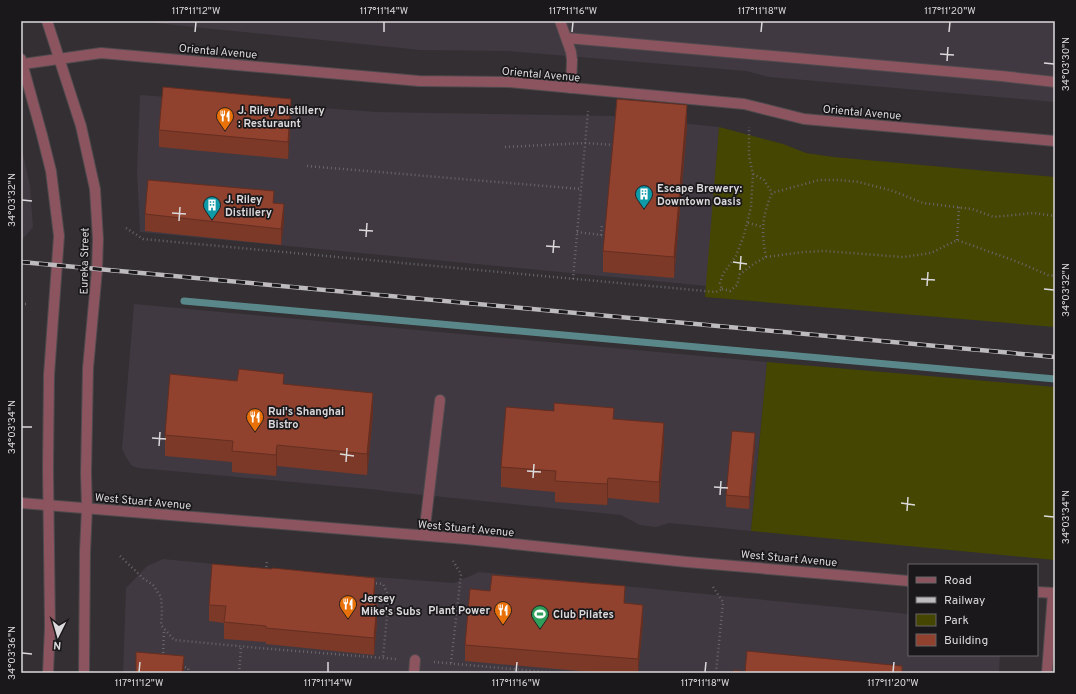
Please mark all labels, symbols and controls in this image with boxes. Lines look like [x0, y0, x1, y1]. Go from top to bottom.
text: 117°11'12"W [172, 5, 220, 18]
text: 117°11'14"W [360, 5, 408, 18]
text: 117°11'16"W [549, 5, 597, 18]
text: 117°11'18"W [738, 5, 786, 18]
text: 117°11'20"W [924, 5, 976, 18]
text: 34°03'30"N [1060, 37, 1073, 91]
street label: Oriental Avenue [178, 42, 258, 62]
street label: Oriental Avenue [501, 65, 581, 85]
street label: Oriental Avenue [822, 103, 902, 123]
place label: J. Riley Distillery : Resturaunt [238, 104, 325, 131]
restaurant icon: J. Riley Distillery : Resturaunt [215, 106, 235, 131]
text: 34°03'32"N [6, 173, 19, 227]
place label: Escape Brewery: Downtown Oasis [657, 182, 743, 209]
building icon: Escape Brewery: Downtown Oasis [634, 184, 654, 209]
place label: J. Riley Distillery [225, 193, 272, 220]
building icon: J. Riley Distillery [202, 195, 222, 220]
street label: Eureka Street [77, 227, 93, 295]
text: 34°03'32"N [1060, 263, 1073, 317]
text: 34°03'34"N [6, 400, 19, 454]
place label: Rui's Shanghai Bistro [268, 405, 344, 432]
restaurant icon: Rui's Shanghai Bistro [245, 407, 265, 432]
text: 34°03'34"N [1060, 490, 1073, 544]
street label: West Stuart Avenue [94, 491, 192, 513]
street label: West Stuart Avenue [417, 518, 515, 540]
street label: West Stuart Avenue [740, 548, 838, 570]
legend [908, 564, 1038, 656]
text: Road [944, 573, 972, 589]
place label: Jersey Mike's Subs [361, 592, 421, 619]
text: Railway [944, 593, 985, 609]
restaurant icon: Jersey Mike's Subs [338, 594, 358, 619]
restaurant icon: Plant Power [493, 600, 513, 625]
place label: Plant Power [428, 604, 490, 618]
sports icon: Club Pilates [530, 604, 550, 629]
place label: Club Pilates [553, 608, 614, 622]
text: Park [944, 613, 969, 629]
north arrow [38, 616, 78, 656]
text: 34°03'36"N [6, 626, 19, 680]
text: Building [944, 633, 988, 649]
text: N [53, 638, 62, 652]
text: 117°11'12"W [115, 677, 163, 690]
text: 117°11'14"W [304, 677, 352, 690]
text: 117°11'16"W [492, 677, 540, 690]
text: 117°11'18"W [681, 677, 729, 690]
text: 117°11'20"W [867, 677, 919, 690]

